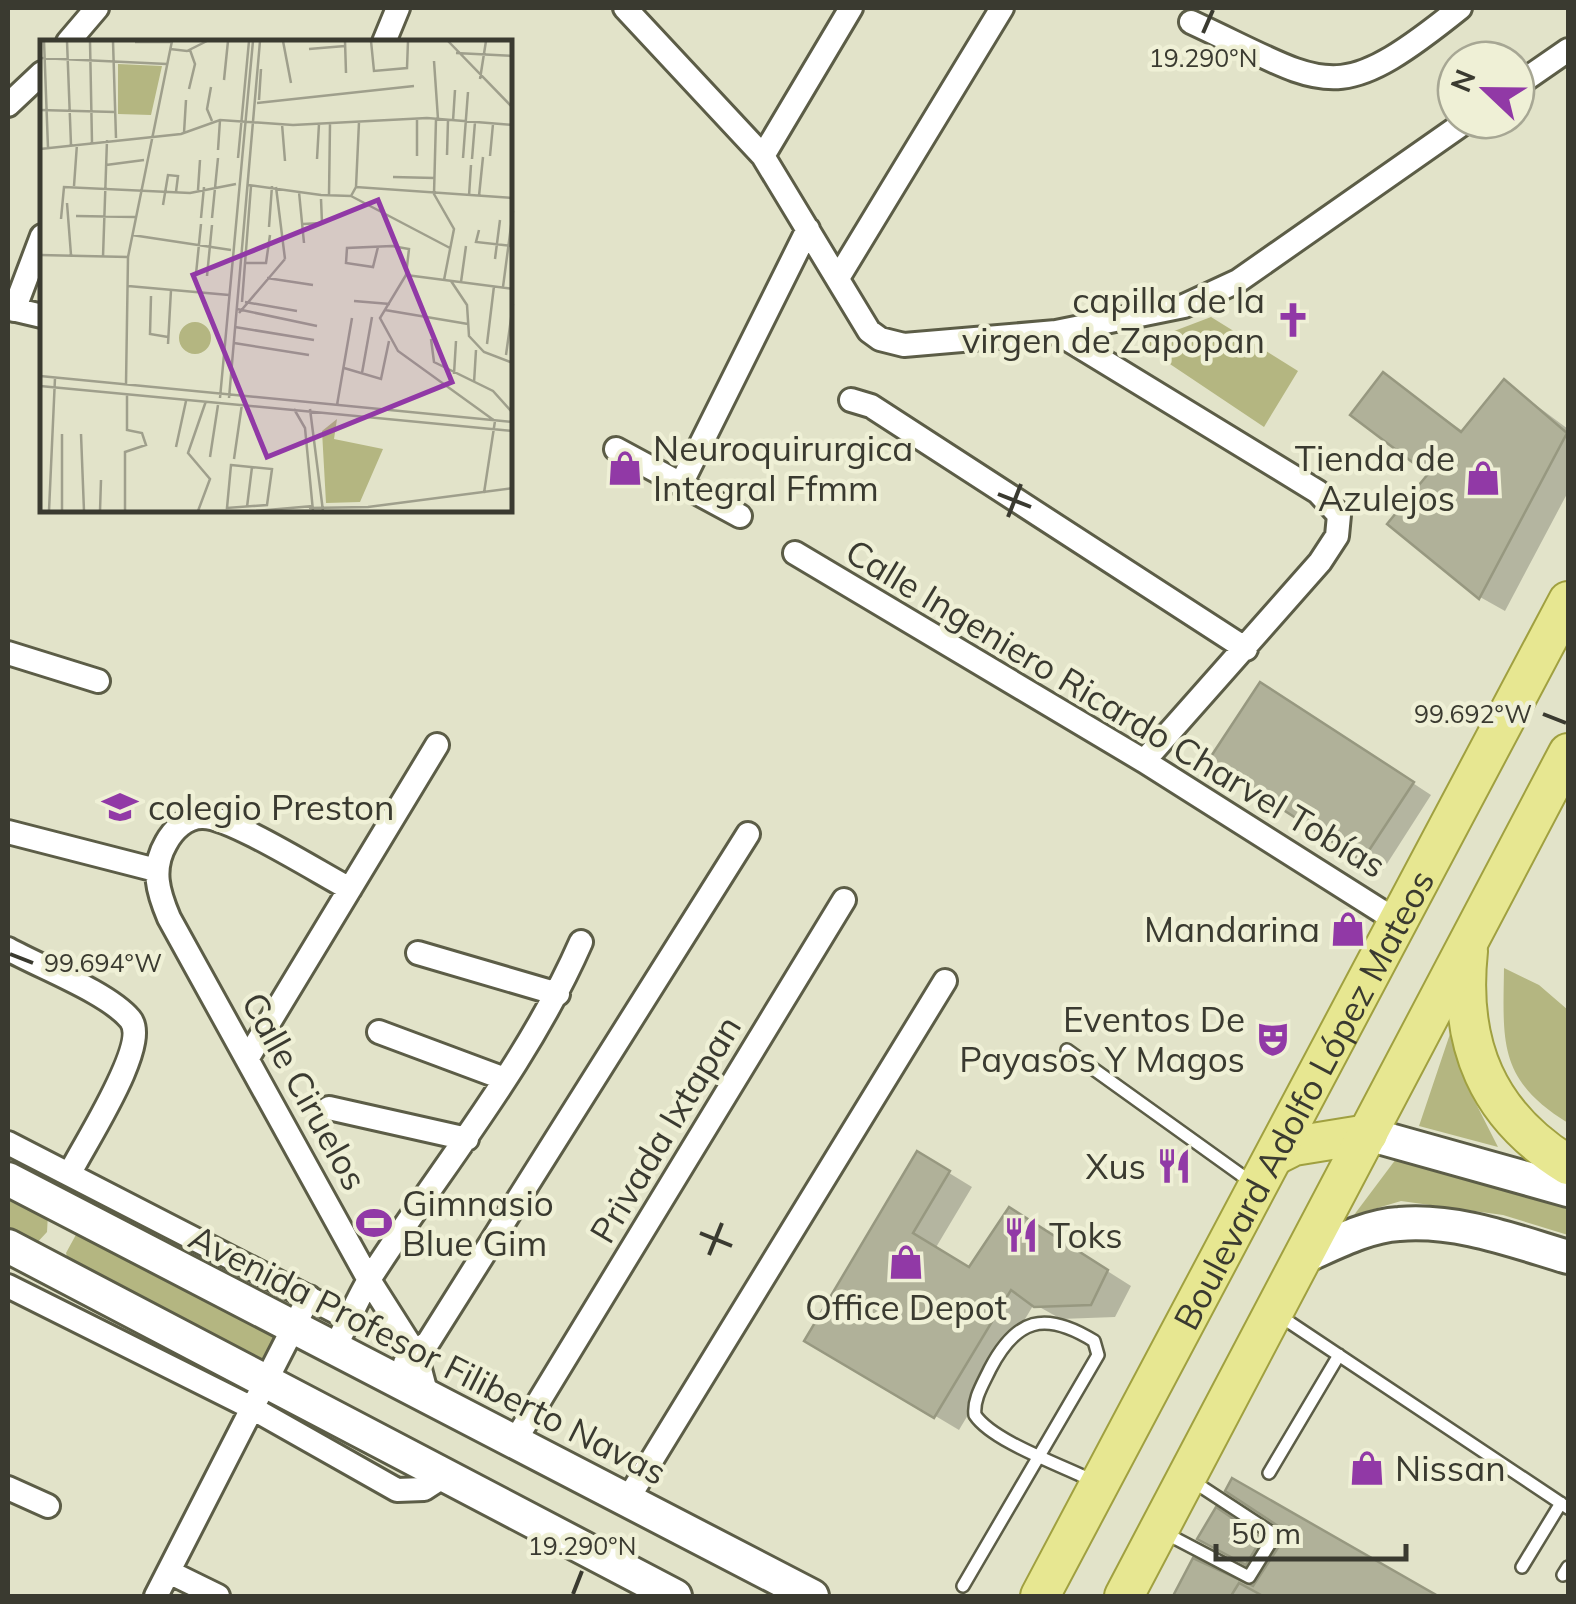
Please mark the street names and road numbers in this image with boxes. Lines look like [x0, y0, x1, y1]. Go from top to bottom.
street label: Calle Ingeniero Ricardo Charvel Tobías [838, 529, 1394, 887]
street label: Boulevard Adolfo López Mateos [1163, 862, 1443, 1337]
street label: Calle Ciruelos [233, 985, 377, 1197]
street label: Privada Ixtapan [580, 1007, 750, 1251]
street label: Avenida Profesor Filiberto Navas [182, 1214, 674, 1494]

